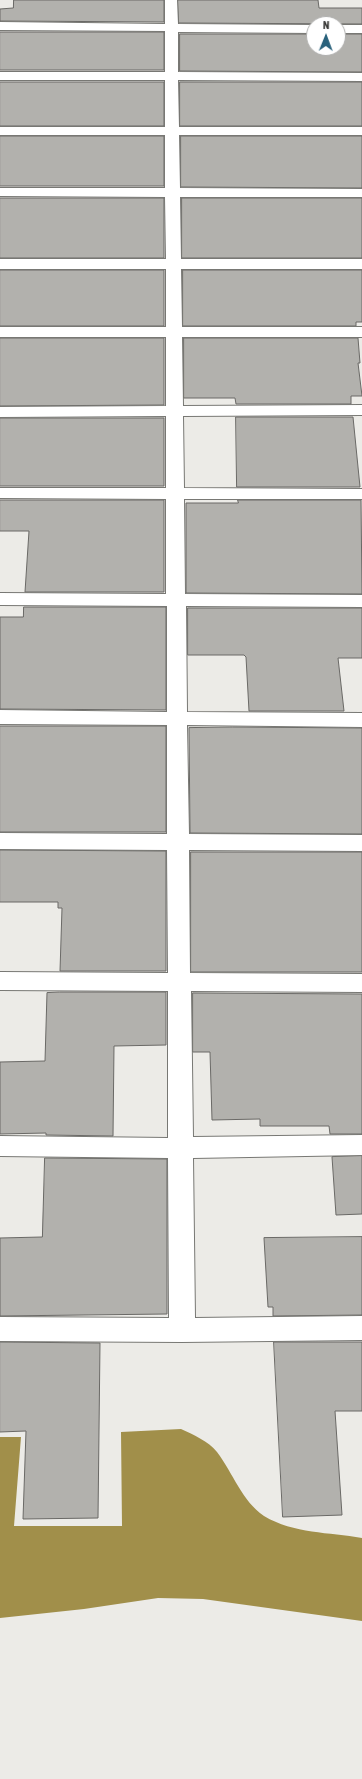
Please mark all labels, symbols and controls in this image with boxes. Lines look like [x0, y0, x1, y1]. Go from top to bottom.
north arrow [306, 16, 346, 56]
text: N [323, 19, 330, 31]

